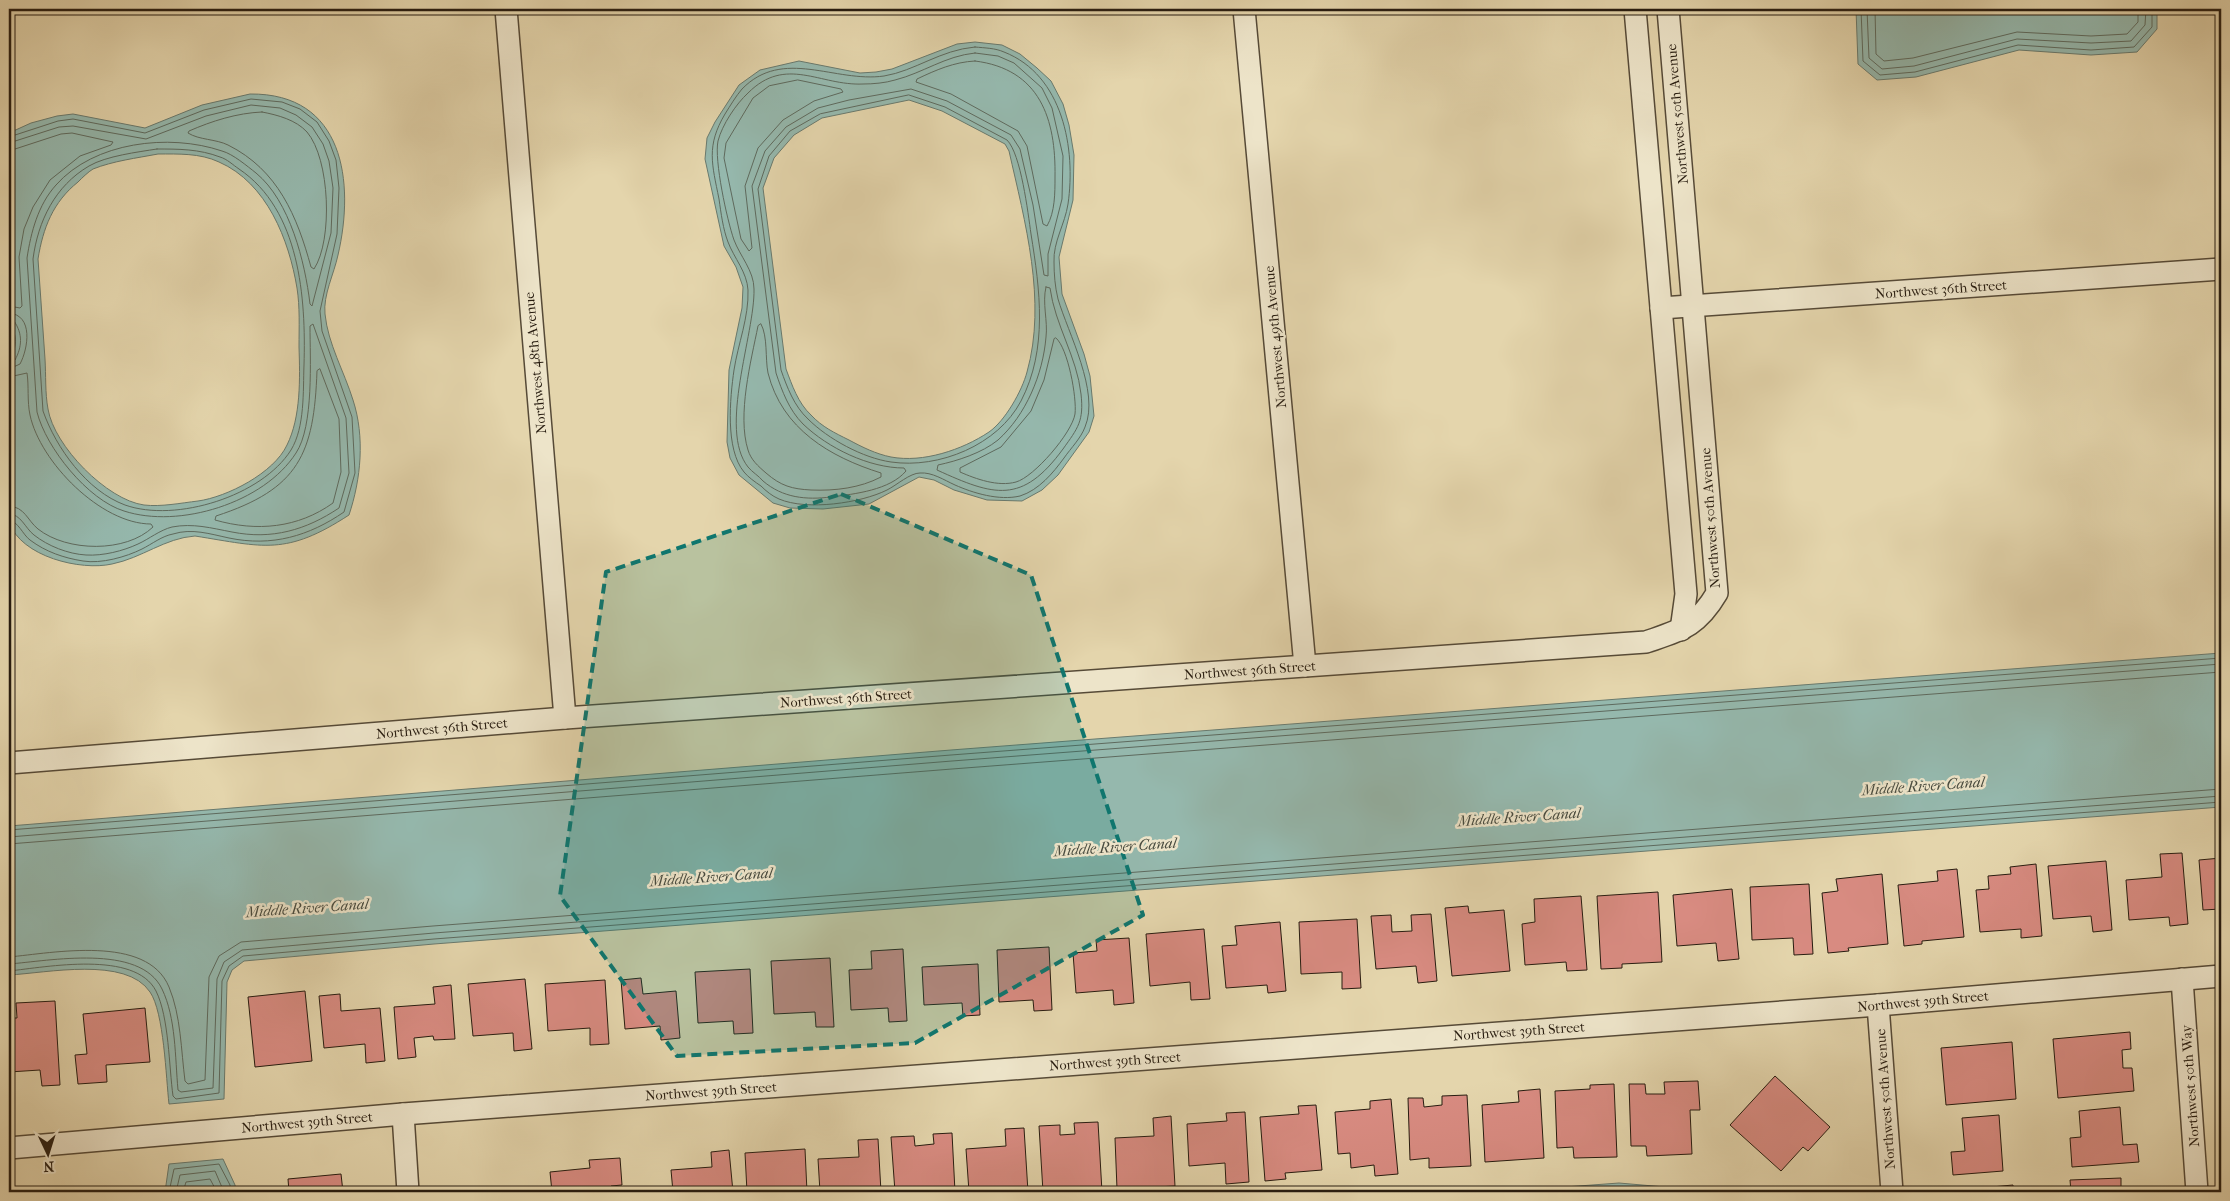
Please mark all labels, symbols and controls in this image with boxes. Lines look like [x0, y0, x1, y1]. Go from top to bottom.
street label: Northwest 50th Avenue [1663, 43, 1692, 185]
street label: Northwest 49th Avenue [1261, 265, 1290, 409]
street label: Northwest 36th Street [1874, 276, 2008, 303]
street label: Northwest 48th Avenue [521, 291, 550, 435]
street label: Northwest 50th Avenue [1697, 447, 1724, 589]
street label: Northwest 36th Street [1183, 657, 1317, 684]
street label: Northwest 36th Street [779, 685, 913, 712]
street label: Northwest 36th Street [375, 714, 509, 743]
water label: Middle River Canal [1860, 773, 1987, 799]
water label: Middle River Canal [1456, 804, 1583, 830]
water label: Middle River Canal [1052, 834, 1179, 860]
water label: Middle River Canal [648, 864, 775, 890]
water label: Middle River Canal [244, 895, 371, 921]
street label: Northwest 39th Street [1856, 987, 1990, 1016]
street label: Northwest 39th Street [1453, 1018, 1586, 1045]
street label: Northwest 50th Way [2178, 1024, 2203, 1148]
street label: Northwest 50th Avenue [1872, 1028, 1899, 1170]
street label: Northwest 39th Street [1049, 1048, 1182, 1075]
street label: Northwest 39th Street [645, 1078, 778, 1105]
street label: Northwest 39th Street [240, 1108, 374, 1137]
north arrow [22, 1128, 72, 1178]
text: N [43, 1158, 55, 1175]

